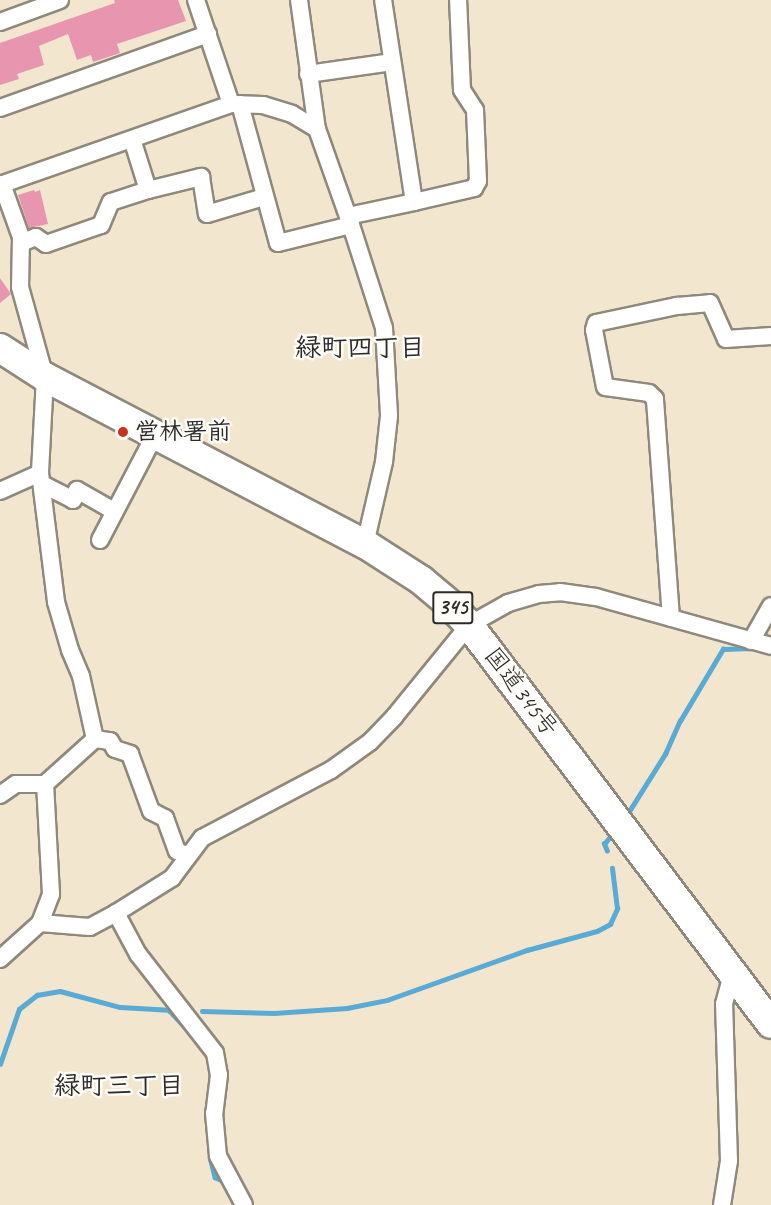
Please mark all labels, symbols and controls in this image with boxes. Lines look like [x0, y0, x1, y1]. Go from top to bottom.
district label: 緑町四丁目 [295, 332, 425, 364]
place label: 営林署前 [135, 418, 231, 446]
marker: 営林署前 [116, 425, 130, 439]
road number: 345 [432, 589, 474, 627]
street label: 国道345号 [478, 642, 564, 742]
district label: 緑町三丁目 [54, 1070, 184, 1102]

